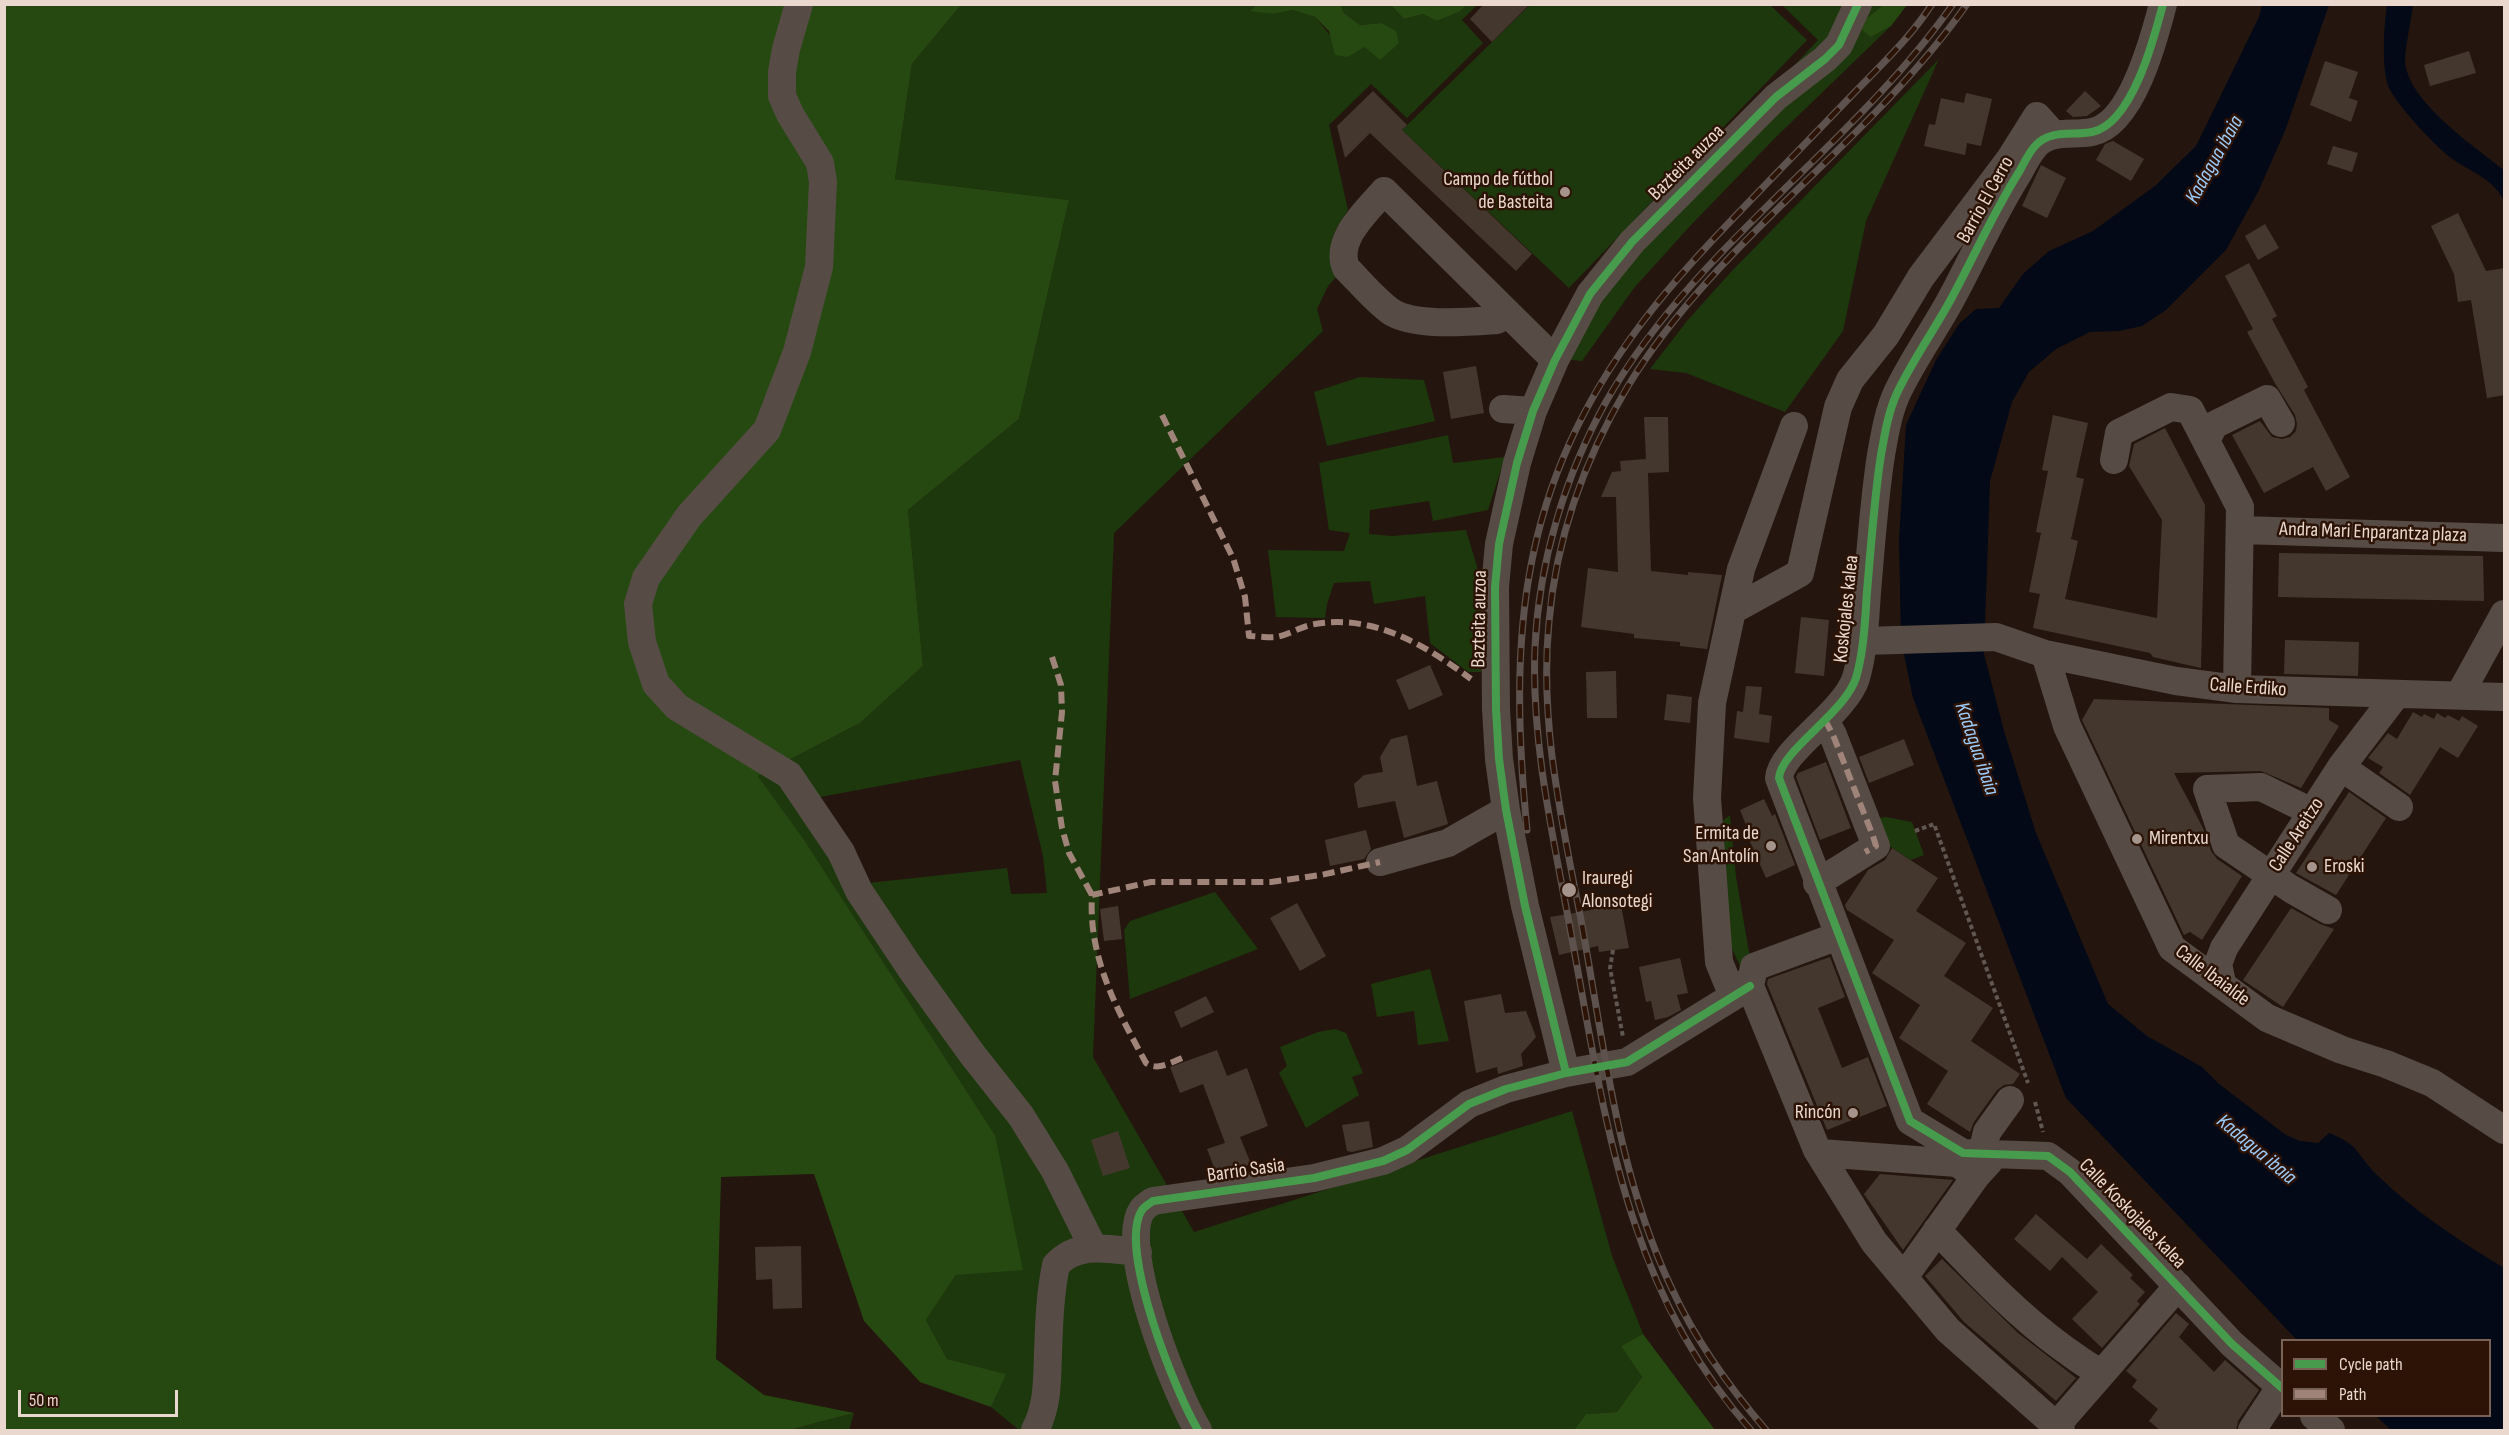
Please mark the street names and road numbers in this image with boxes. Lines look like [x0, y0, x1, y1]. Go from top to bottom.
street label: Bazteita auzoa [1644, 120, 1730, 206]
street label: Barrio El Cerro [1952, 152, 2020, 248]
street label: Andra Mari Enparantza plaza [2279, 518, 2467, 548]
street label: Koskojales kalea [1829, 554, 1865, 664]
street label: Bazteita auzoa [1467, 570, 1493, 668]
street label: Calle Erdiko [2209, 673, 2287, 703]
street label: Calle Areitzo [2264, 794, 2330, 876]
street label: Calle Ibaialde [2170, 940, 2254, 1012]
street label: Barrio Sasia [1206, 1154, 1286, 1188]
street label: Calle Koskojales kalea [2073, 1154, 2191, 1274]

